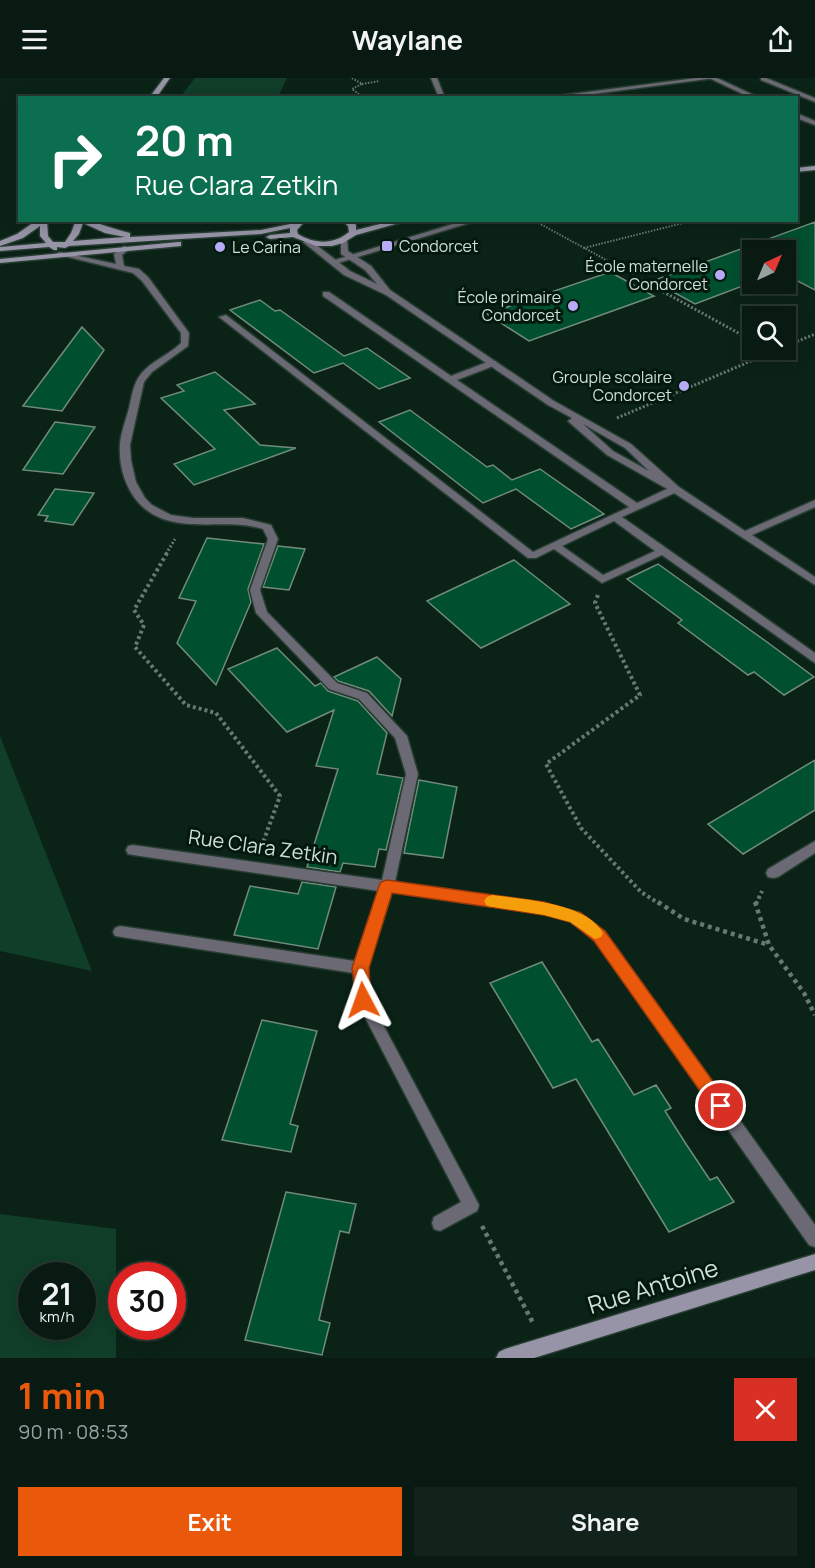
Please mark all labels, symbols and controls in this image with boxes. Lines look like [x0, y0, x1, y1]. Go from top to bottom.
text: Waylane [352, 21, 463, 58]
icon: menu [18, 23, 51, 56]
icon: share [764, 23, 797, 56]
text: 20 m [135, 111, 234, 169]
icon: right [36, 120, 114, 198]
text: Rue Clara Zetkin [135, 166, 338, 203]
place label: Condorcet [399, 235, 478, 257]
place label: Le Carina [232, 236, 301, 258]
marker: Condorcet [380, 239, 394, 253]
marker: Le Carina [213, 240, 227, 254]
north arrow [742, 240, 796, 294]
map controls [742, 240, 796, 360]
place label: École maternelle Condorcet [585, 255, 708, 295]
marker: École maternelle Condorcet [713, 268, 727, 282]
place label: École primaire Condorcet [457, 286, 561, 326]
marker: École primaire Condorcet [566, 299, 580, 313]
button: search [742, 306, 796, 360]
place label: Grouple scolaire Condorcet [553, 366, 672, 406]
marker: Grouple scolaire Condorcet [677, 379, 691, 393]
street label: Rue Clara Zetkin [187, 823, 340, 870]
position arrow [331, 968, 395, 1032]
pin [695, 1080, 746, 1131]
icon: arrive [704, 1089, 737, 1122]
street label: Rue Antoine [583, 1250, 722, 1321]
speed limit sign: 30 [108, 1262, 186, 1340]
text: 21 [41, 1273, 73, 1314]
text: km/h [40, 1306, 74, 1327]
text: 1 min [18, 1371, 106, 1420]
button: close [734, 1378, 797, 1441]
text: 90 m · 08:53 [18, 1418, 129, 1445]
button: Exit [18, 1487, 402, 1556]
button: Share [414, 1487, 797, 1556]

